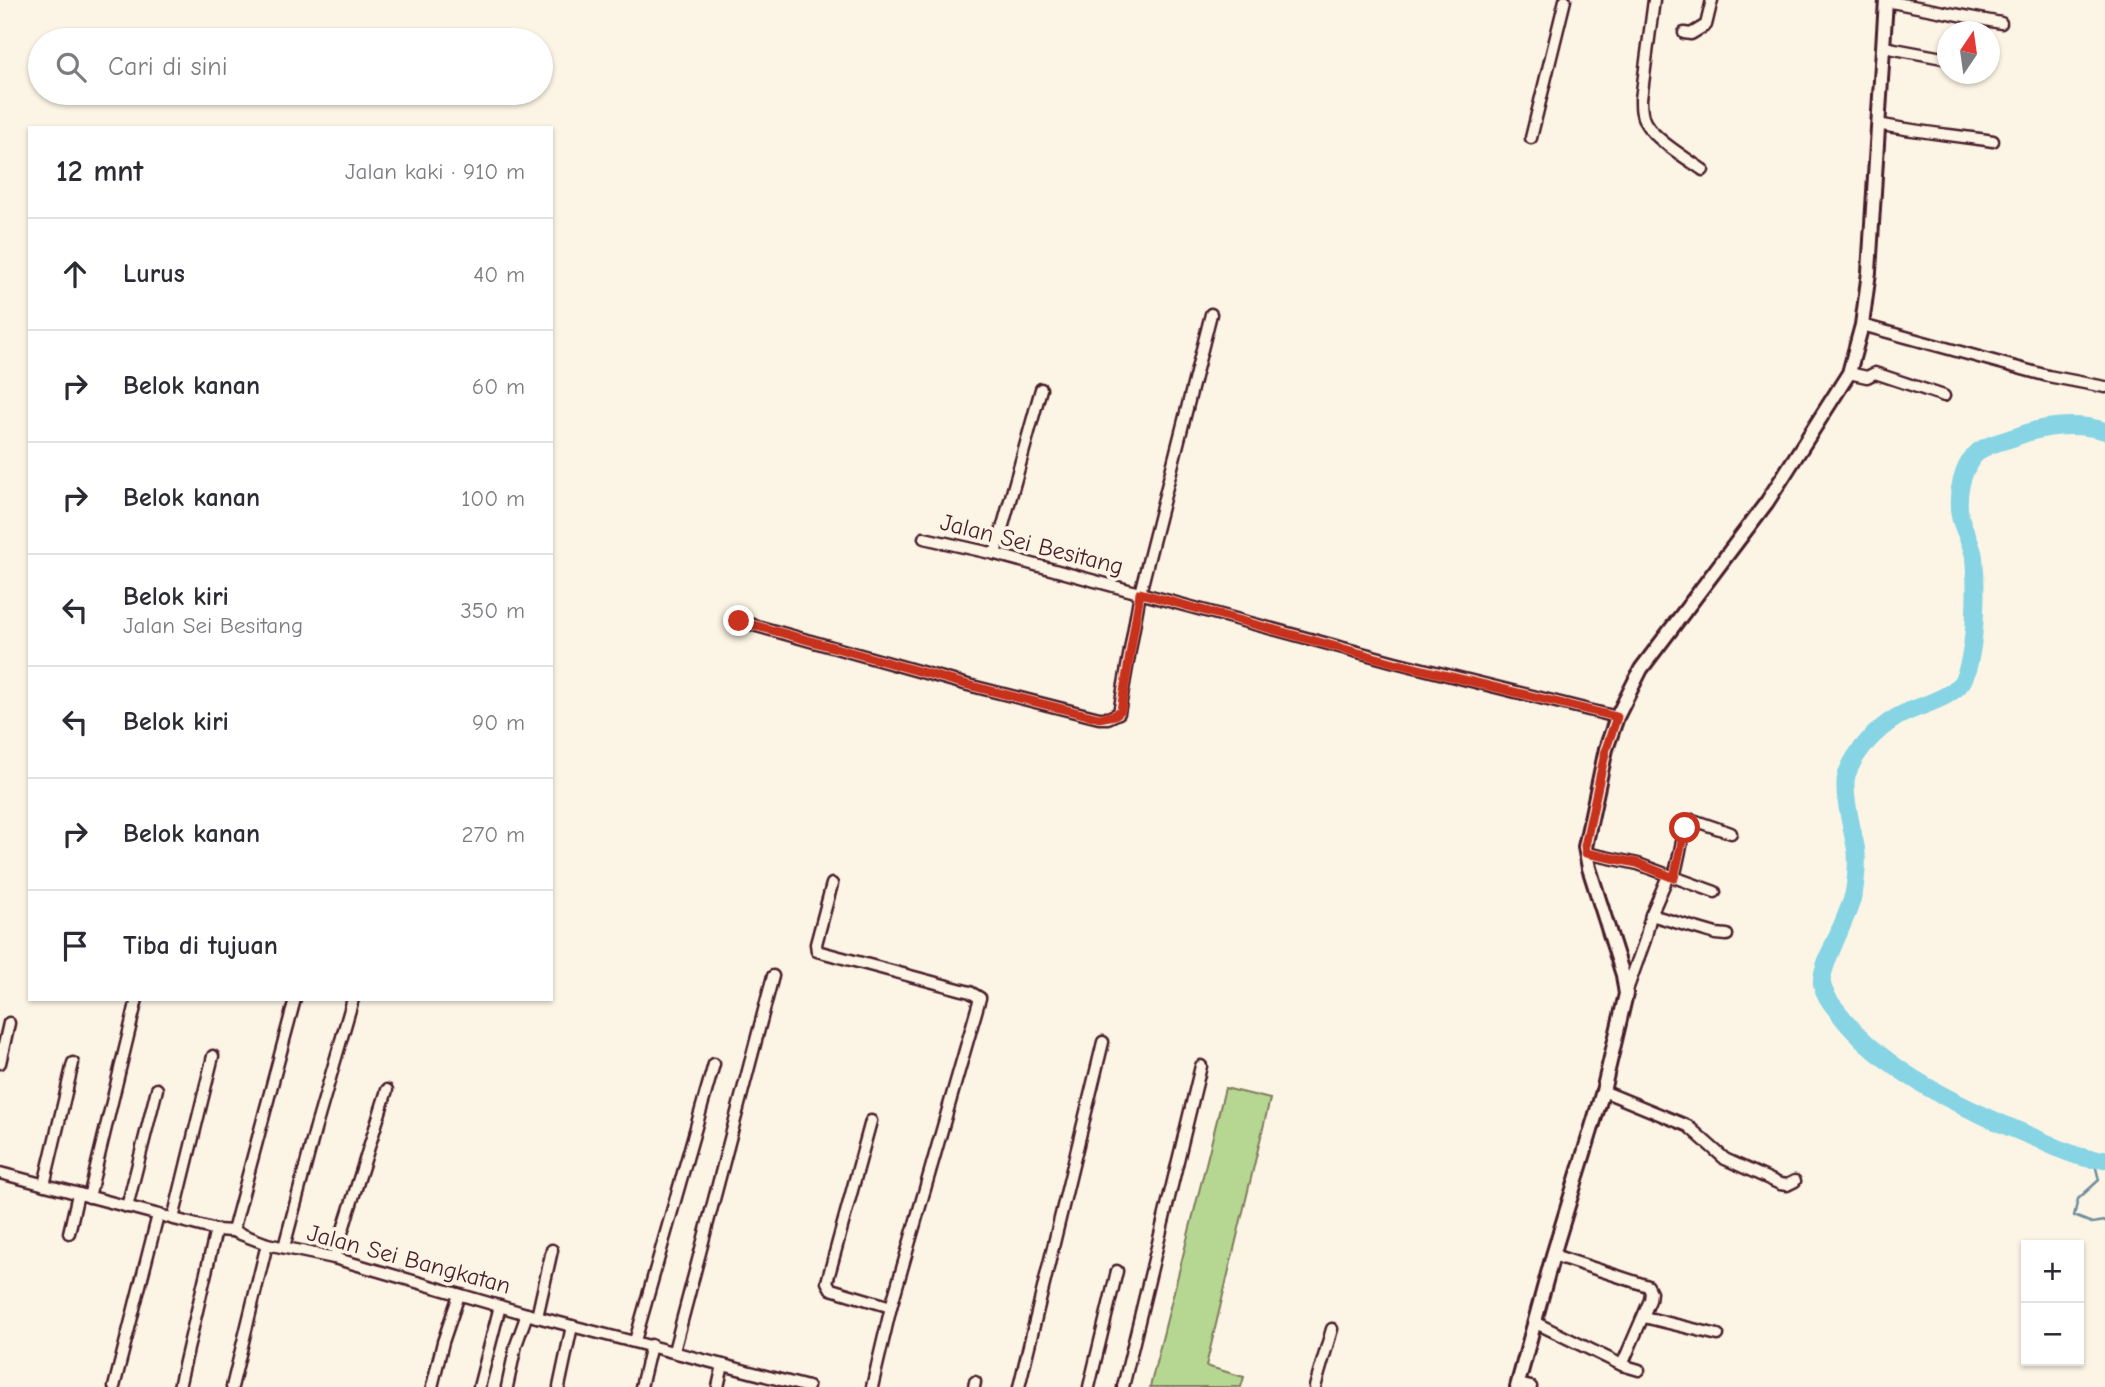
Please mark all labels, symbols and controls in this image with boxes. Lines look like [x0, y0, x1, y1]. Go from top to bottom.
north arrow [1937, 21, 2000, 84]
search box [28, 28, 553, 105]
icon: search [52, 48, 90, 86]
text: Cari di sini [108, 52, 228, 82]
text: 12 mnt [56, 154, 143, 189]
text: Jalan kaki · 910 m [345, 158, 525, 185]
icon: ahead [56, 255, 94, 293]
text: Lurus [123, 259, 185, 289]
text: 40 m [473, 261, 525, 288]
icon: right [56, 367, 94, 405]
text: Belok kanan [123, 371, 260, 401]
text: 60 m [472, 373, 525, 400]
icon: right [56, 479, 94, 517]
text: Belok kanan [123, 483, 260, 513]
text: 100 m [461, 485, 525, 512]
street label: Jalan Sei Besitang [937, 508, 1127, 580]
text: Belok kiri [123, 582, 229, 612]
icon: left [56, 591, 94, 629]
text: 350 m [460, 597, 525, 624]
route end [723, 605, 754, 636]
text: Jalan Sei Besitang [123, 612, 303, 639]
icon: left [56, 703, 94, 741]
text: Belok kiri [123, 707, 229, 737]
text: 90 m [472, 709, 525, 736]
route start [1669, 812, 1700, 843]
icon: right [56, 815, 94, 853]
text: Belok kanan [123, 819, 260, 849]
text: 270 m [461, 821, 525, 848]
icon: arrive [56, 927, 94, 965]
text: Tiba di tujuan [123, 931, 278, 961]
street label: Jalan Sei Bangkatan [304, 1218, 514, 1300]
map controls [2021, 1240, 2084, 1366]
button: + [2021, 1240, 2084, 1303]
button: − [2021, 1303, 2084, 1366]

